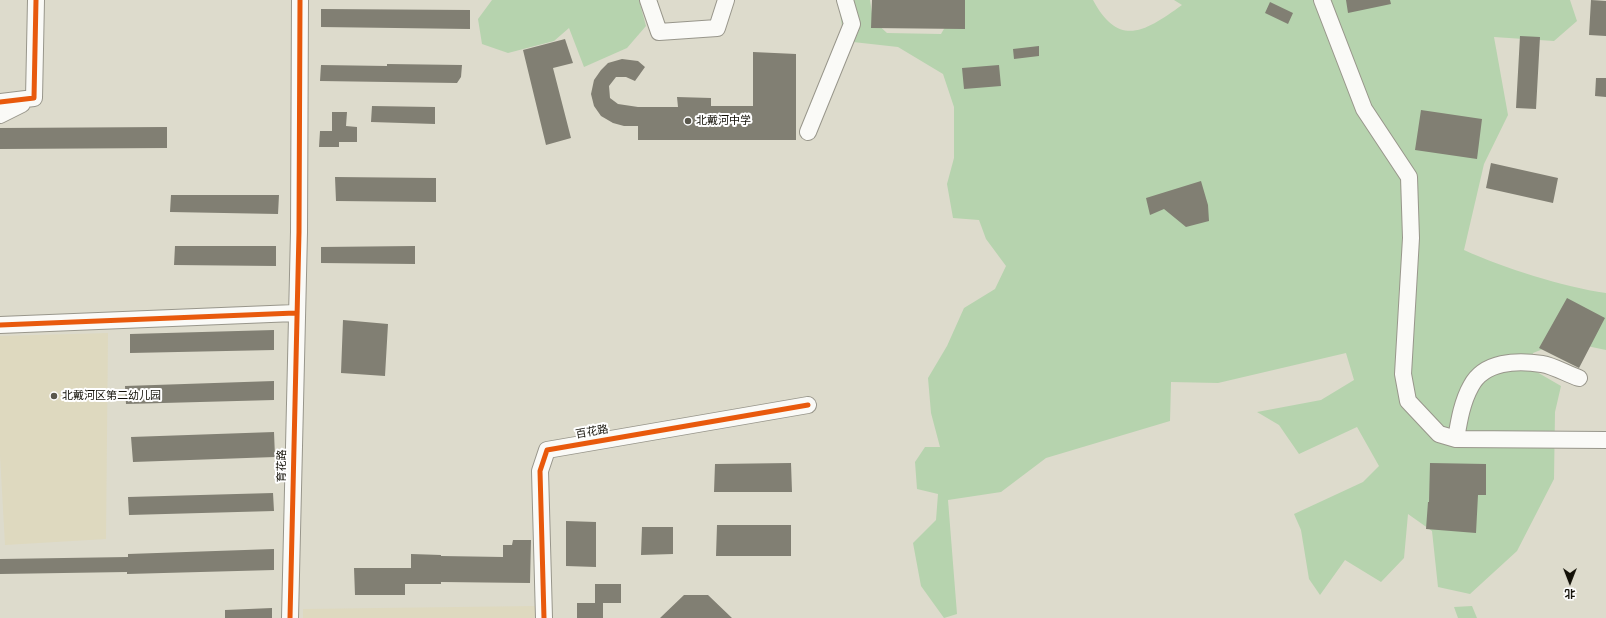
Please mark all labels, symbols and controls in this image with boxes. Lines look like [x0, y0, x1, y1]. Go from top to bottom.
place label: 北戴河中学 [696, 114, 751, 128]
marker: 北戴河中学 [683, 116, 693, 126]
place label: 北戴河区第二幼儿园 [62, 389, 161, 403]
marker: 北戴河区第二幼儿园 [49, 391, 59, 401]
street label: 百花路 [575, 423, 609, 441]
street label: 育花路 [275, 449, 289, 483]
north arrow [1550, 562, 1590, 602]
text: 北 [1565, 587, 1576, 601]

